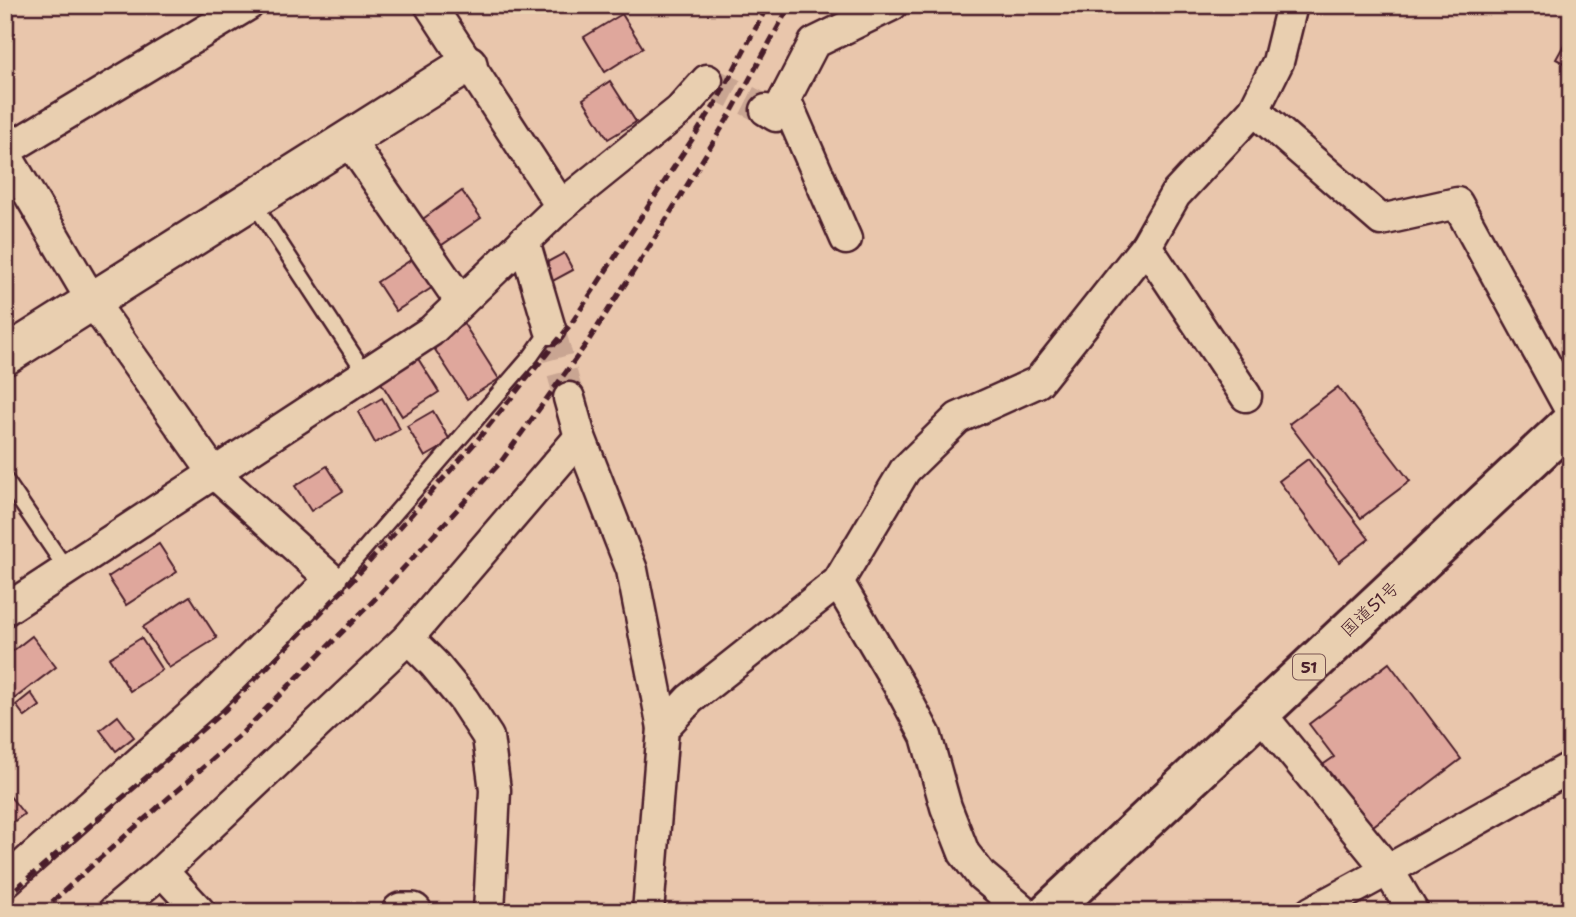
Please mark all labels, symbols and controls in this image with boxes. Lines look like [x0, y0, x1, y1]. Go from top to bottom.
street label: 国道51号 [1336, 576, 1404, 642]
road number: 51 [1293, 654, 1325, 680]

